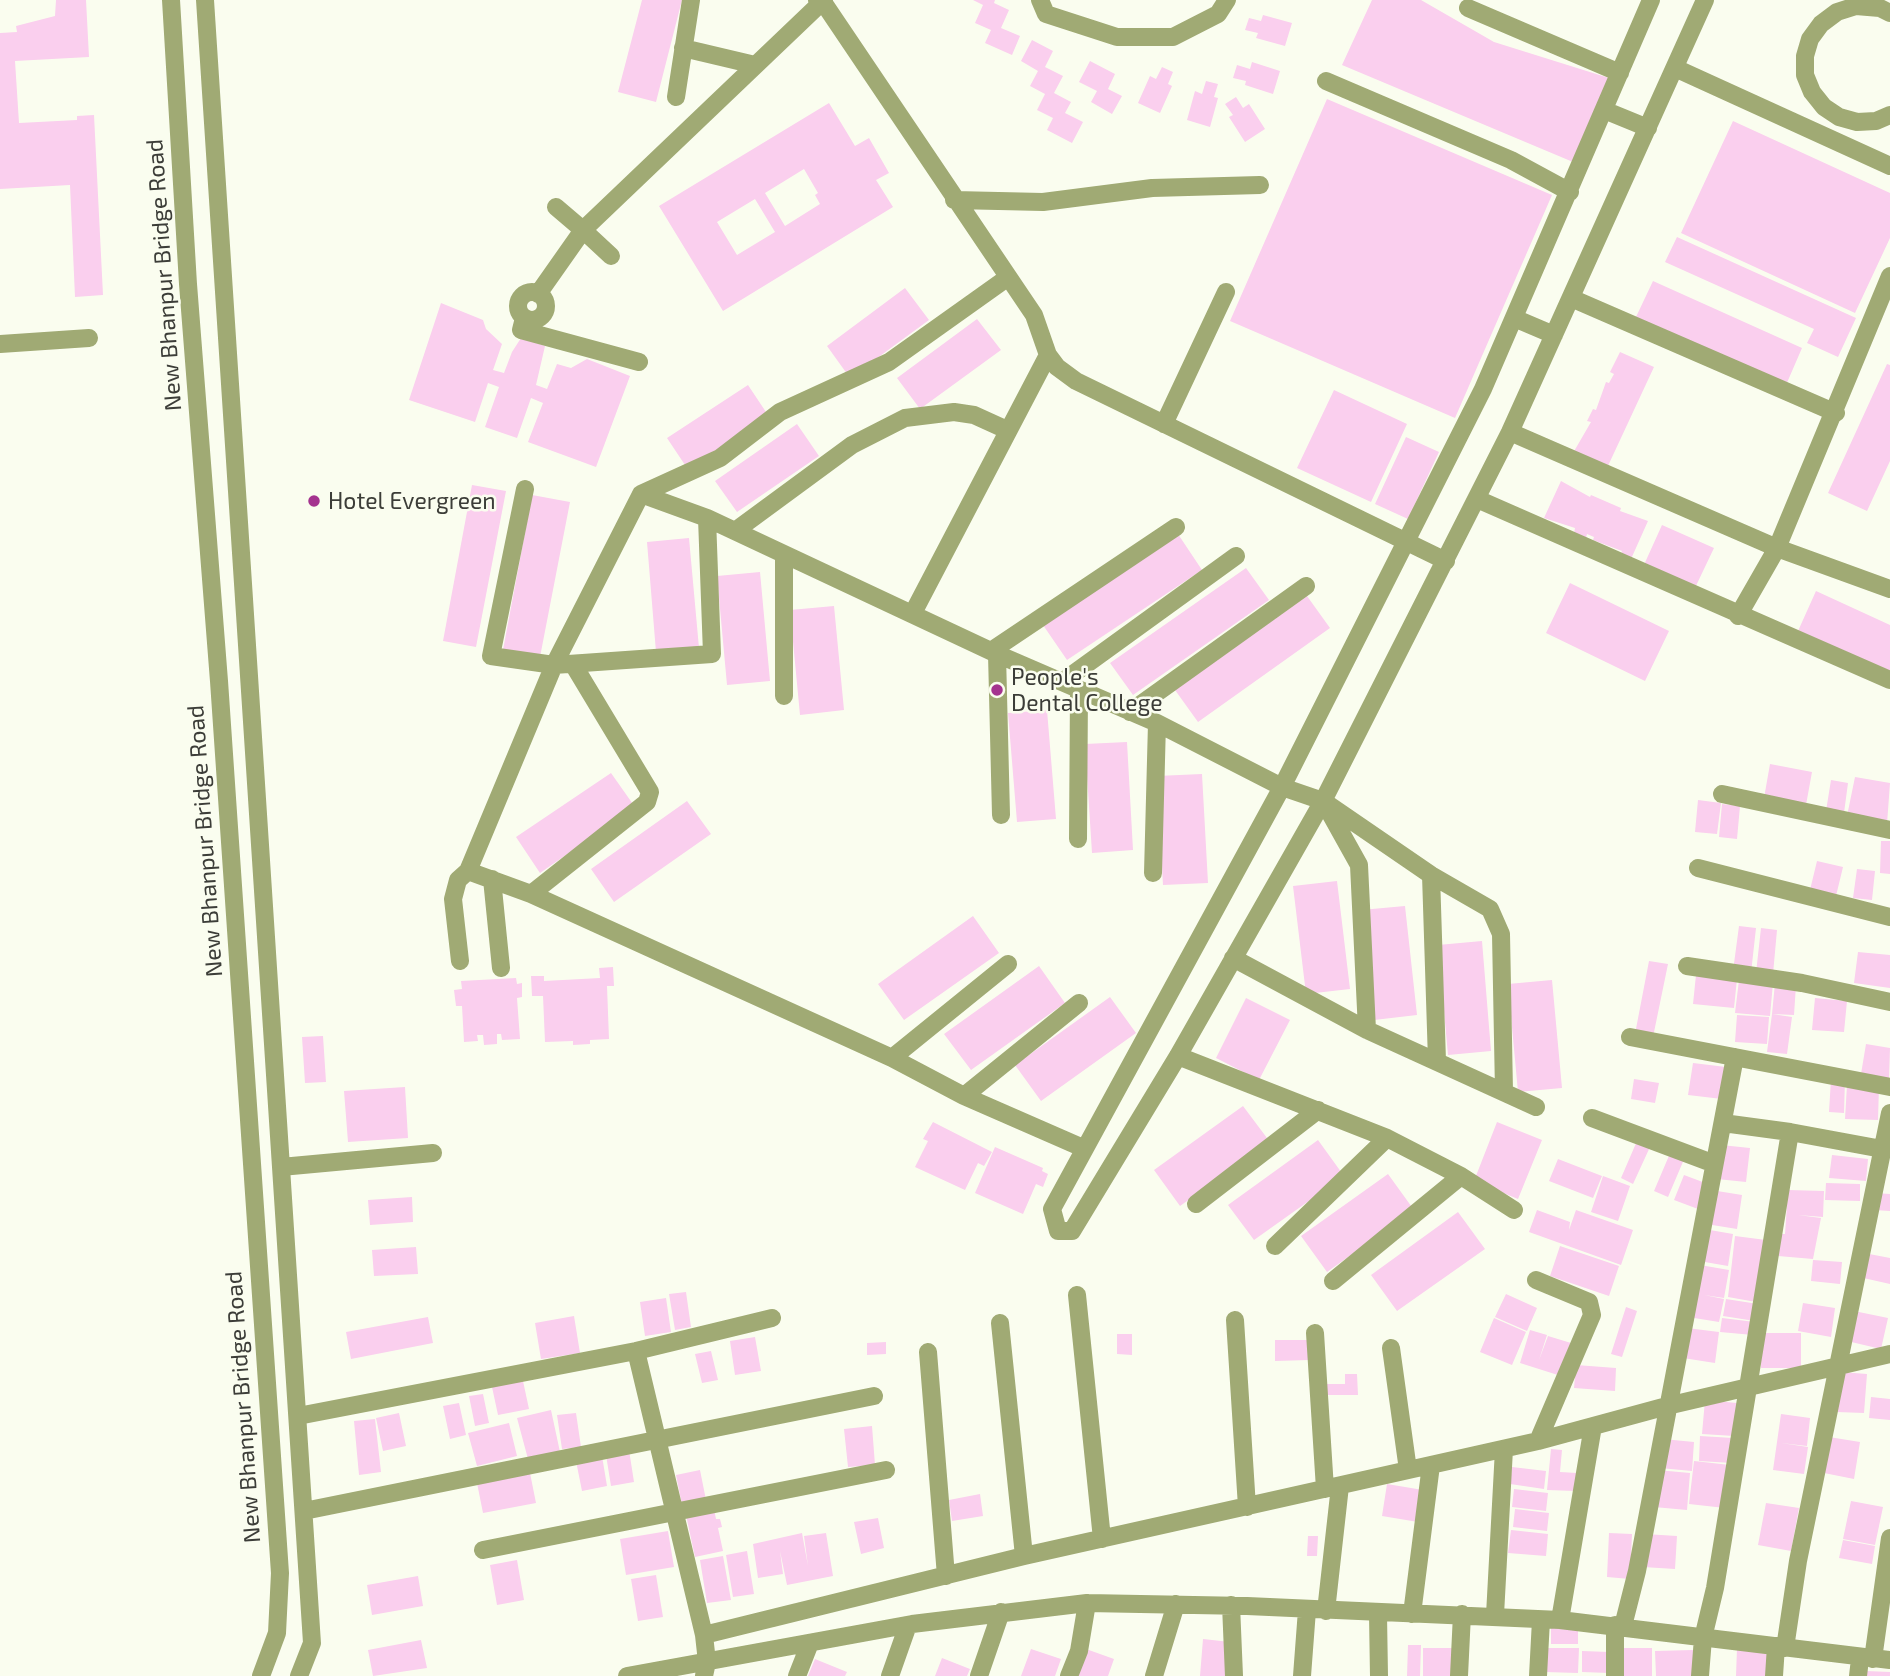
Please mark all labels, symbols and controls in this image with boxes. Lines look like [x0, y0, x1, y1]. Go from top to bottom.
street label: New Bhanpur Bridge Road [141, 138, 187, 412]
place label: Hotel Evergreen [328, 487, 496, 515]
marker: Hotel Evergreen [306, 493, 322, 509]
place label: People's Dental College [1011, 663, 1163, 717]
marker: People's Dental College [989, 682, 1005, 698]
street label: New Bhanpur Bridge Road [182, 704, 228, 978]
street label: New Bhanpur Bridge Road [220, 1270, 266, 1544]

